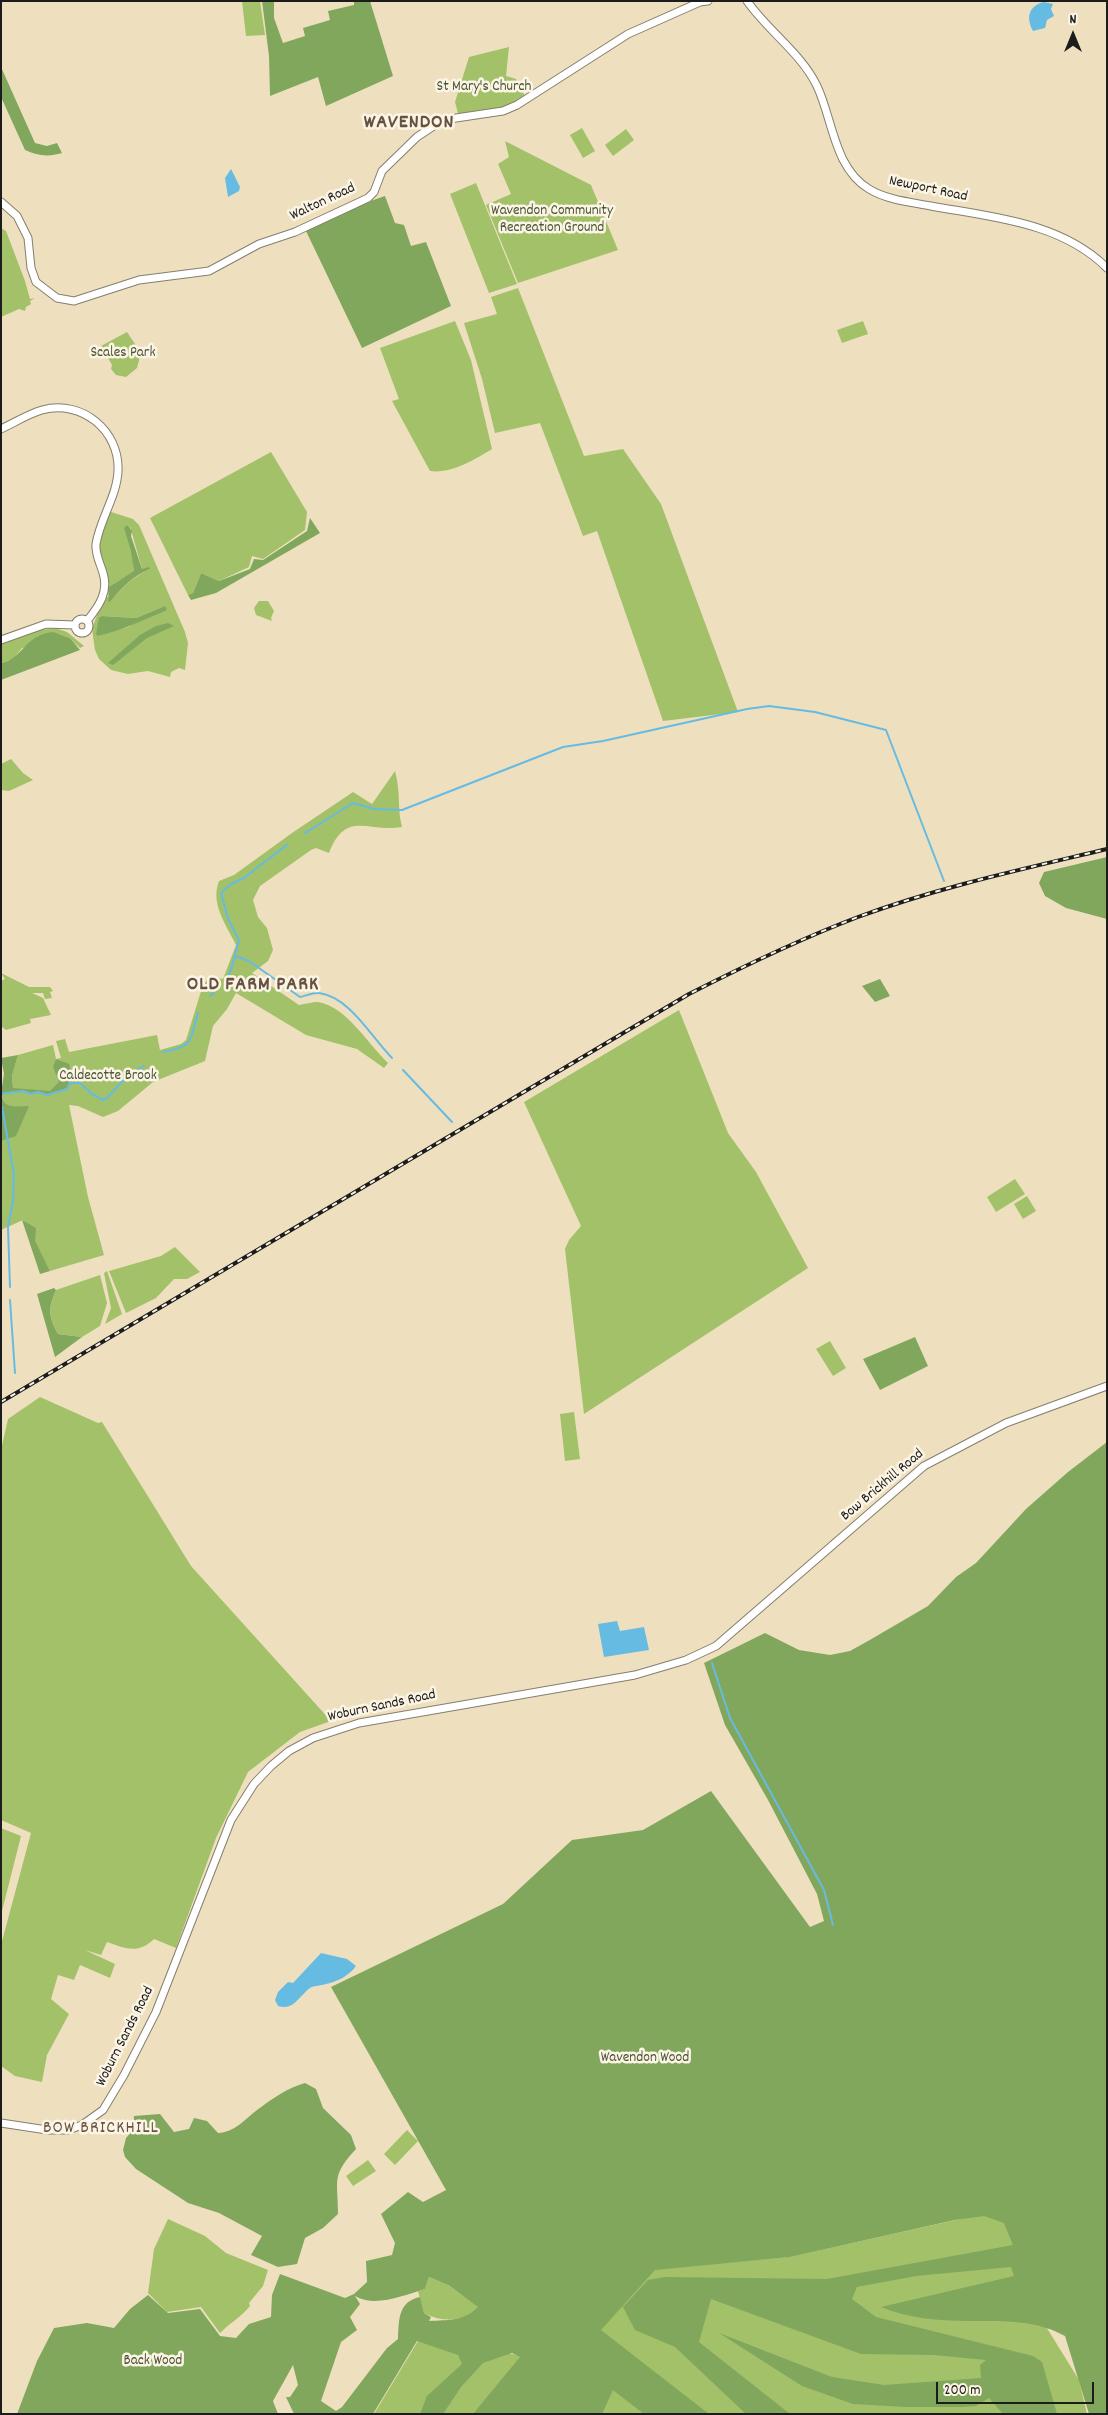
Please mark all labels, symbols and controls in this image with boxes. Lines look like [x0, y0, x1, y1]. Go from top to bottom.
north arrow [1048, 10, 1098, 60]
text: N [1070, 10, 1076, 30]
park label: St Mary's Church [437, 79, 531, 97]
district label: WAVENDON [363, 112, 455, 136]
street label: Newport Road [887, 173, 969, 207]
street label: Walton Road [288, 180, 358, 226]
park label: Wavendon Community Recreation Ground [491, 203, 613, 238]
park label: Scales Park [90, 345, 156, 363]
district label: OLD FARM PARK [185, 974, 321, 998]
park label: Caldecotte Brook [59, 1068, 157, 1086]
street label: Bow Brickhill Road [838, 1446, 928, 1526]
street label: Woburn Sands Road [327, 1687, 437, 1727]
street label: Woburn Sands Road [93, 1984, 159, 2090]
park label: Wavendon Wood [601, 2050, 689, 2068]
district label: BOW BRICKHILL [41, 2119, 161, 2141]
park label: Back Wood [124, 2353, 182, 2371]
scale bar [938, 2372, 1096, 2404]
text: 200 m [944, 2380, 981, 2402]

